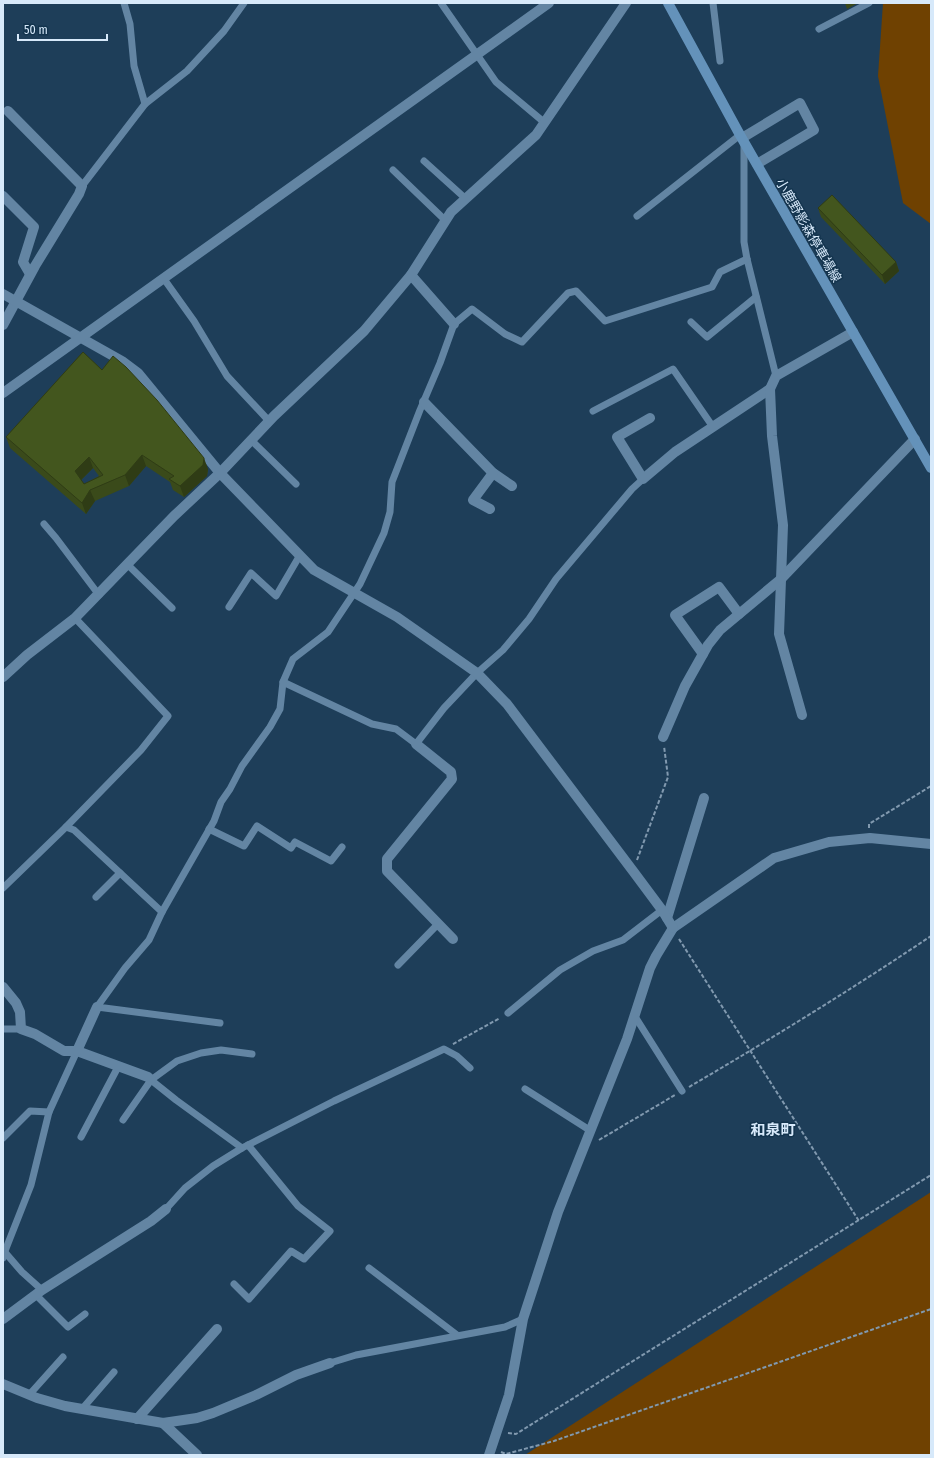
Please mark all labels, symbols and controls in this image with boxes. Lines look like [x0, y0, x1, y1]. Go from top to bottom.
scale bar [18, 16, 107, 42]
text: 50 m [24, 23, 48, 37]
street label: 小鹿野影森停車場線 [773, 176, 844, 285]
district label: 和泉町 [750, 1121, 796, 1139]

